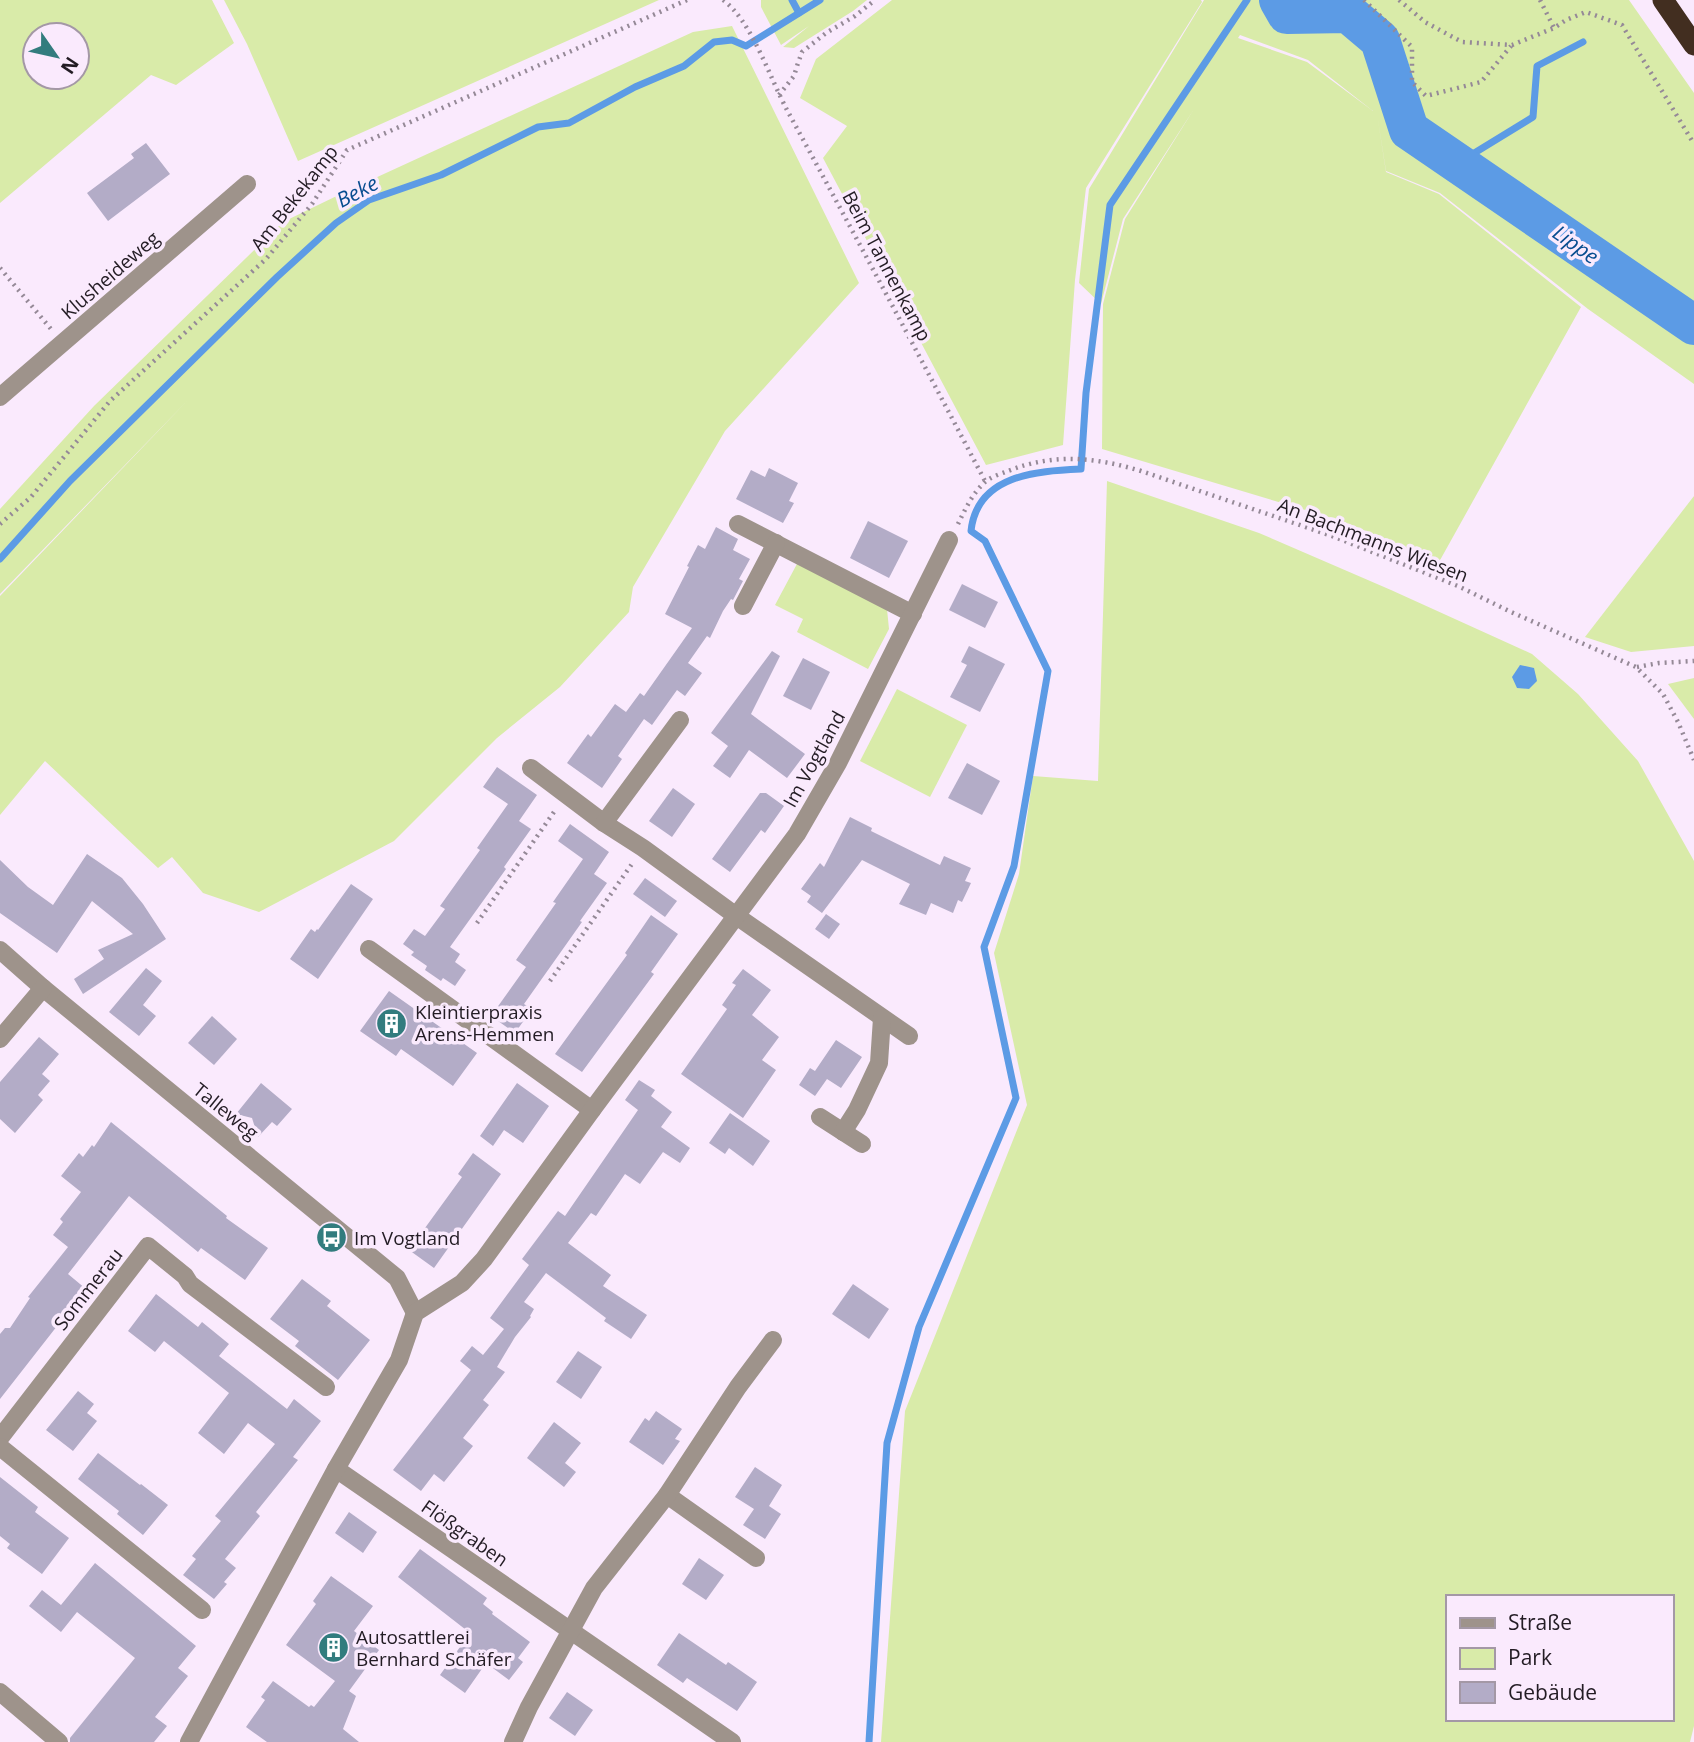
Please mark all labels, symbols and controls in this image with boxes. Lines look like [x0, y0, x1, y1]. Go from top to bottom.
north arrow [21, 21, 91, 91]
text: N [55, 52, 85, 79]
street label: Am Bekekamp [244, 140, 344, 256]
water label: Beke [331, 168, 383, 214]
street label: Beim Tannenkamp [836, 186, 938, 346]
water label: Lippe [1547, 218, 1605, 270]
street label: Klusheideweg [55, 225, 165, 325]
street label: An Bachmanns Wiesen [1274, 492, 1472, 588]
street label: Im Vogtland [777, 706, 851, 812]
place label: Kleintierpraxis Arens-Hemmen [415, 999, 554, 1047]
building icon: Kleintierpraxis Arens-Hemmen [375, 1006, 409, 1040]
street label: Talleweg [188, 1077, 264, 1145]
bus stop icon: Im Vogtland [314, 1221, 348, 1255]
place label: Im Vogtland [354, 1225, 460, 1251]
street label: Sommerau [48, 1243, 128, 1335]
street label: Flößgraben [416, 1494, 514, 1572]
legend [1446, 1595, 1673, 1721]
text: Straße [1508, 1608, 1572, 1636]
place label: Autosattlerei Bernhard Schäfer [356, 1624, 512, 1672]
building icon: Autosattlerei Bernhard Schäfer [316, 1631, 350, 1665]
text: Park [1508, 1643, 1552, 1671]
text: Gebäude [1508, 1678, 1597, 1706]

